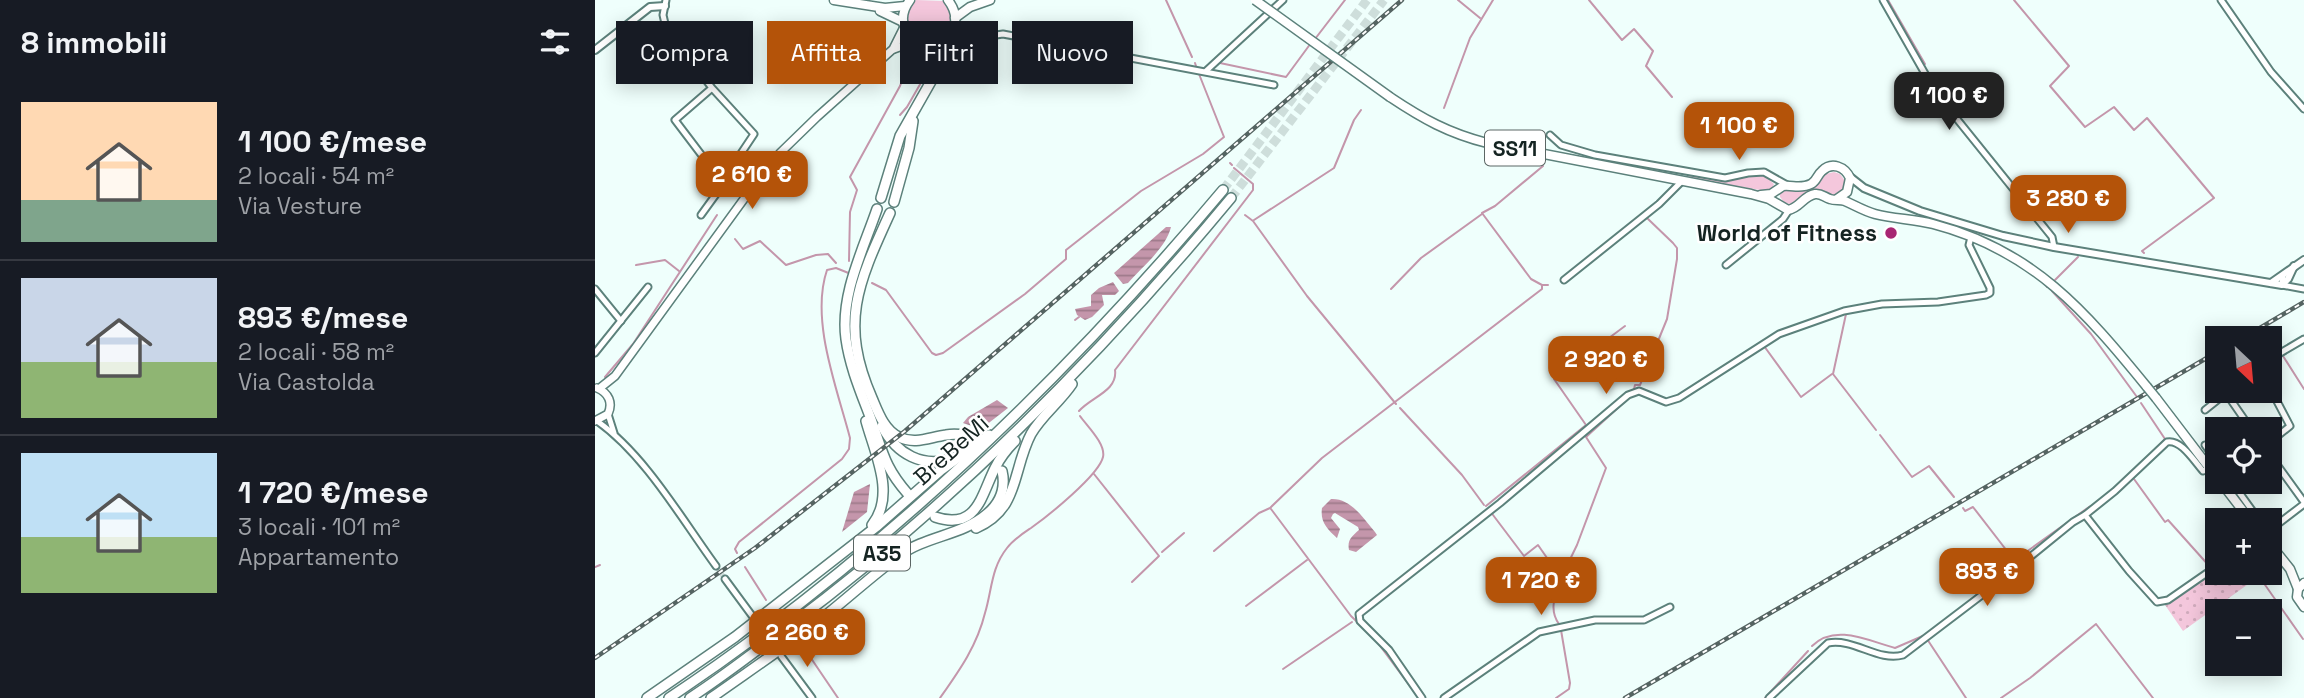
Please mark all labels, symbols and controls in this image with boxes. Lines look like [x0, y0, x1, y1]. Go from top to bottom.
chip: Compra [616, 21, 753, 84]
chip: Affitta [767, 21, 886, 84]
chip: Filtri [900, 21, 998, 84]
chip: Nuovo [1012, 21, 1133, 84]
text: 8 immobili [21, 23, 167, 62]
icon: filters [536, 23, 574, 61]
pin: 1 100 € [1884, 72, 2014, 132]
text: 1 100 € [1910, 80, 1988, 110]
pin: 1 100 € [1674, 102, 1804, 162]
text: 1 100 € [1700, 110, 1778, 140]
text: 1 100 €/mese [238, 122, 427, 161]
icon: home [77, 130, 161, 214]
road number: SS11 [1485, 130, 1545, 166]
pin: 2 610 € [687, 152, 817, 211]
text: 2 610 € [712, 159, 792, 189]
text: 2 locali · 54 m² [238, 161, 394, 191]
pin: 3 280 € [2003, 176, 2133, 235]
text: 3 280 € [2026, 183, 2110, 213]
text: Via Vesture [238, 191, 362, 221]
place label: World of Fitness [1697, 218, 1877, 248]
marker: World of Fitness [1883, 225, 1899, 241]
text: 893 €/mese [238, 298, 408, 337]
icon: home [77, 306, 161, 390]
north arrow [2205, 326, 2282, 402]
map controls [2205, 326, 2282, 676]
pin: 2 920 € [1541, 336, 1671, 396]
text: 2 locali · 58 m² [238, 337, 394, 367]
text: 2 920 € [1564, 344, 1648, 374]
text: Via Castolda [238, 367, 375, 397]
street label: BreBeMi [907, 408, 995, 492]
button: locate [2205, 417, 2282, 494]
text: 1 720 €/mese [238, 473, 429, 512]
icon: home [77, 481, 161, 565]
button: + [2205, 508, 2282, 585]
text: 3 locali · 101 m² [238, 512, 400, 542]
road number: A35 [854, 536, 910, 570]
text: Appartamento [238, 542, 399, 572]
pin: 893 € [1938, 548, 2036, 608]
text: 893 € [1955, 556, 2019, 586]
pin: 1 720 € [1476, 558, 1606, 617]
text: 1 720 € [1502, 565, 1580, 595]
button: − [2205, 599, 2282, 676]
pin: 2 260 € [742, 610, 872, 669]
text: 2 260 € [765, 617, 849, 647]

